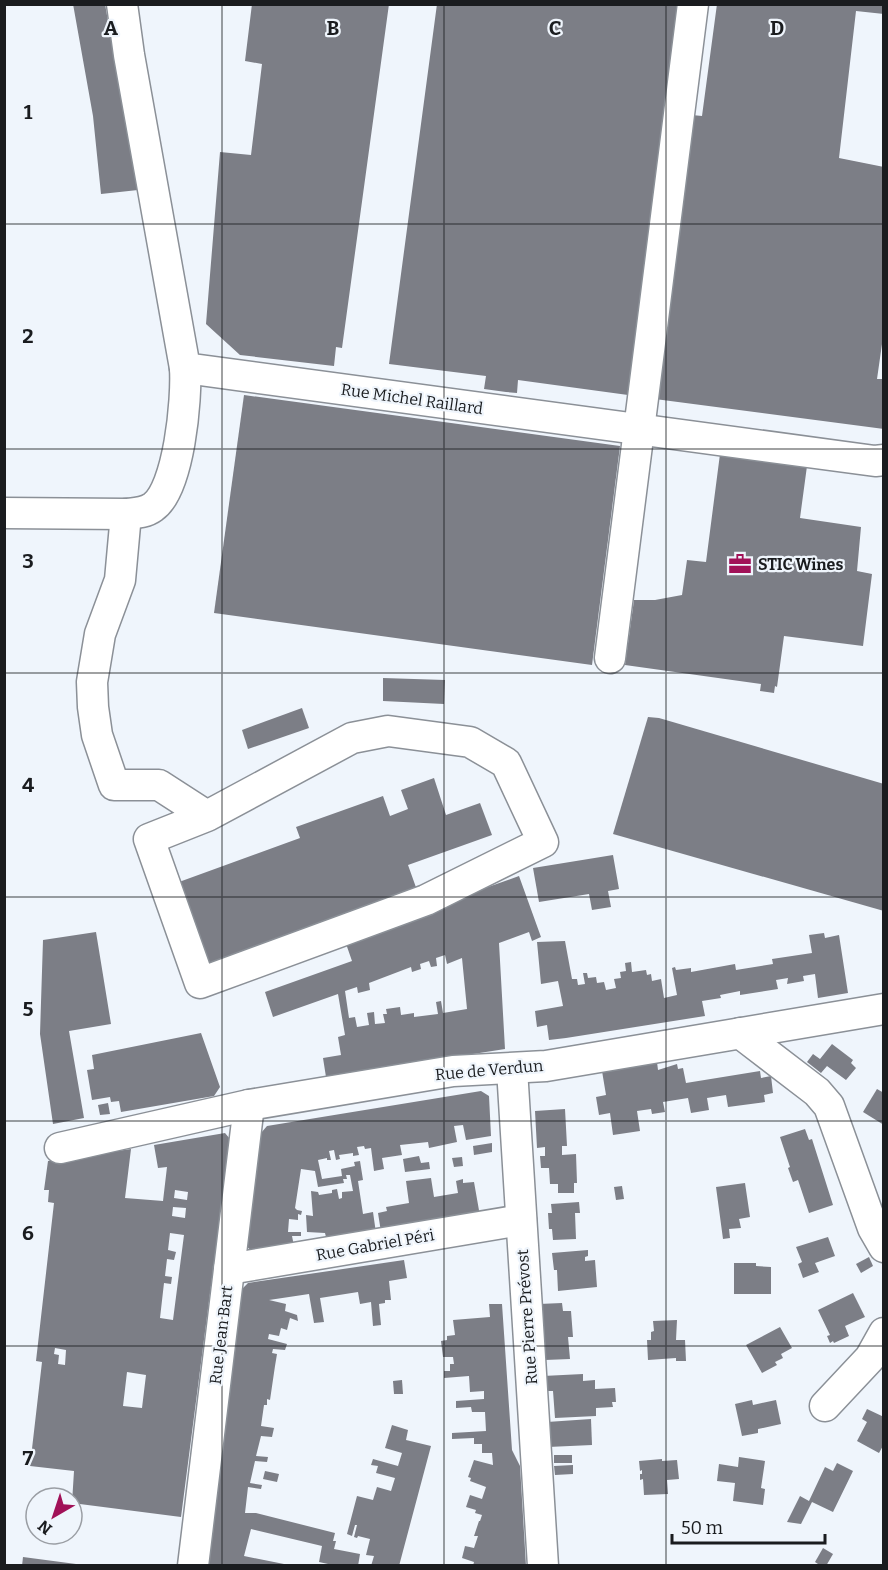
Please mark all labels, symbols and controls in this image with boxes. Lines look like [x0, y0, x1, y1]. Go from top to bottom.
text: A [104, 16, 119, 40]
text: B [327, 16, 340, 40]
text: C [549, 16, 561, 40]
text: D [770, 16, 784, 40]
text: 1 [24, 100, 33, 124]
text: 2 [22, 324, 34, 348]
street label: Rue Michel Raillard [340, 380, 485, 418]
text: 3 [22, 549, 34, 573]
office icon: STIC Wines [727, 551, 753, 577]
place label: STIC Wines [758, 555, 843, 574]
text: 4 [22, 773, 34, 797]
text: 5 [23, 997, 34, 1021]
street label: Rue de Verdun [434, 1056, 544, 1084]
text: 6 [22, 1221, 34, 1245]
street label: Rue Gabriel Péri [314, 1225, 436, 1265]
street label: Rue Pierre Prévost [513, 1248, 541, 1385]
street label: Rue Jean Bart [206, 1284, 237, 1386]
text: 7 [23, 1446, 34, 1470]
north arrow [24, 1486, 84, 1546]
scale bar [672, 1507, 825, 1545]
text: N [34, 1516, 56, 1539]
text: 50 m [681, 1517, 723, 1539]

